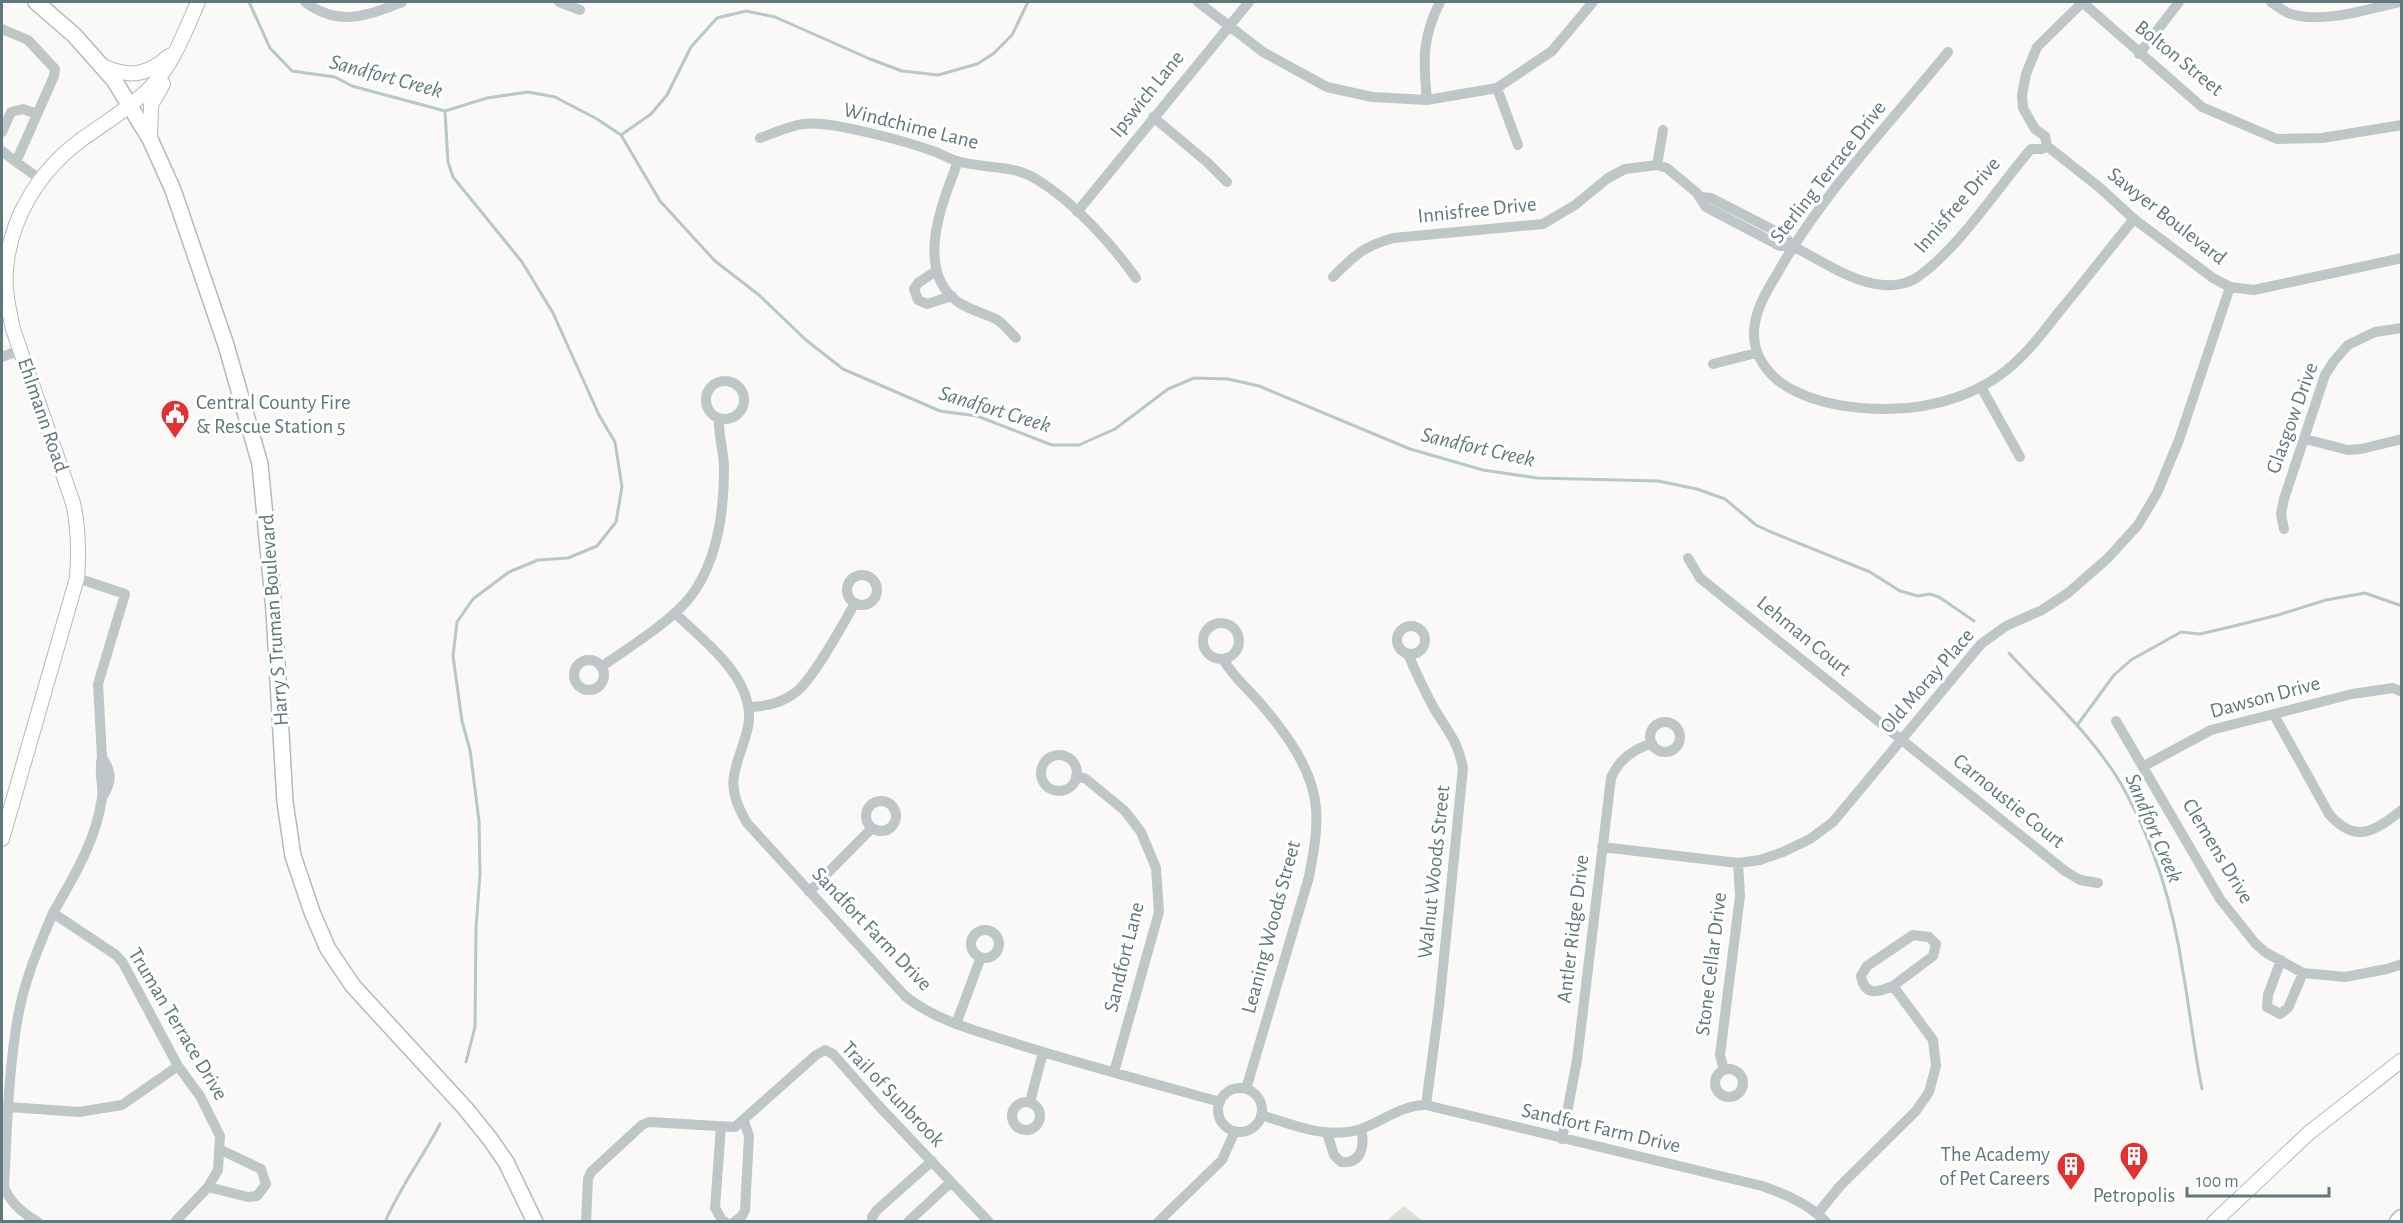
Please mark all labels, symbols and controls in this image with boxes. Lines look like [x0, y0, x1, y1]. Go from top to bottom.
street label: Bolton Street [2131, 16, 2227, 100]
street label: Ipswich Lane [1106, 47, 1188, 141]
water label: Sandfort Creek [327, 50, 445, 102]
street label: Sterling Terrace Drive [1766, 97, 1890, 247]
street label: Windchime Lane [841, 99, 981, 153]
street label: Innisfree Drive [1910, 153, 2004, 257]
street label: Sawyer Boulevard [2104, 163, 2230, 269]
street label: Innisfree Drive [1417, 193, 1537, 227]
street label: Ehlmann Road [14, 355, 72, 475]
street label: Glasgow Drive [2262, 360, 2322, 476]
water label: Sandfort Creek [936, 382, 1054, 436]
place label: Central County Fire & Rescue Station 5 [196, 392, 351, 437]
public building icon: Central County Fire & Rescue Station 5 [159, 398, 191, 440]
water label: Sandfort Creek [1419, 423, 1537, 471]
street label: Harry S Truman Boulevard [256, 513, 292, 727]
street label: Lehman Court [1753, 592, 1855, 680]
street label: Old Moray Place [1876, 625, 1978, 737]
street label: Dawson Drive [2208, 672, 2322, 722]
street label: Carnoustie Court [1949, 750, 2069, 852]
water label: Sandfort Creek [2121, 770, 2187, 886]
street label: Walnut Woods Street [1414, 784, 1454, 960]
street label: Clemens Drive [2179, 795, 2257, 907]
street label: Leaning Woods Street [1238, 838, 1304, 1016]
street label: Antler Ridge Drive [1553, 854, 1593, 1004]
street label: Sandfort Farm Drive [808, 863, 936, 995]
street label: Stone Cellar Drive [1692, 891, 1730, 1037]
street label: Sandfort Lane [1100, 900, 1148, 1014]
street label: Truman Terrace Drive [124, 944, 232, 1104]
street label: Trail of Sunbrook [838, 1037, 949, 1151]
street label: Sandfort Farm Drive [1519, 1099, 1683, 1157]
building icon: Petropolis [2118, 1140, 2150, 1182]
place label: The Academy of Pet Careers [1939, 1144, 2050, 1189]
building icon: The Academy of Pet Careers [2055, 1150, 2087, 1192]
scale bar [2187, 1160, 2330, 1198]
text: 100 m [2196, 1173, 2239, 1191]
place label: Petropolis [2093, 1185, 2175, 1206]

